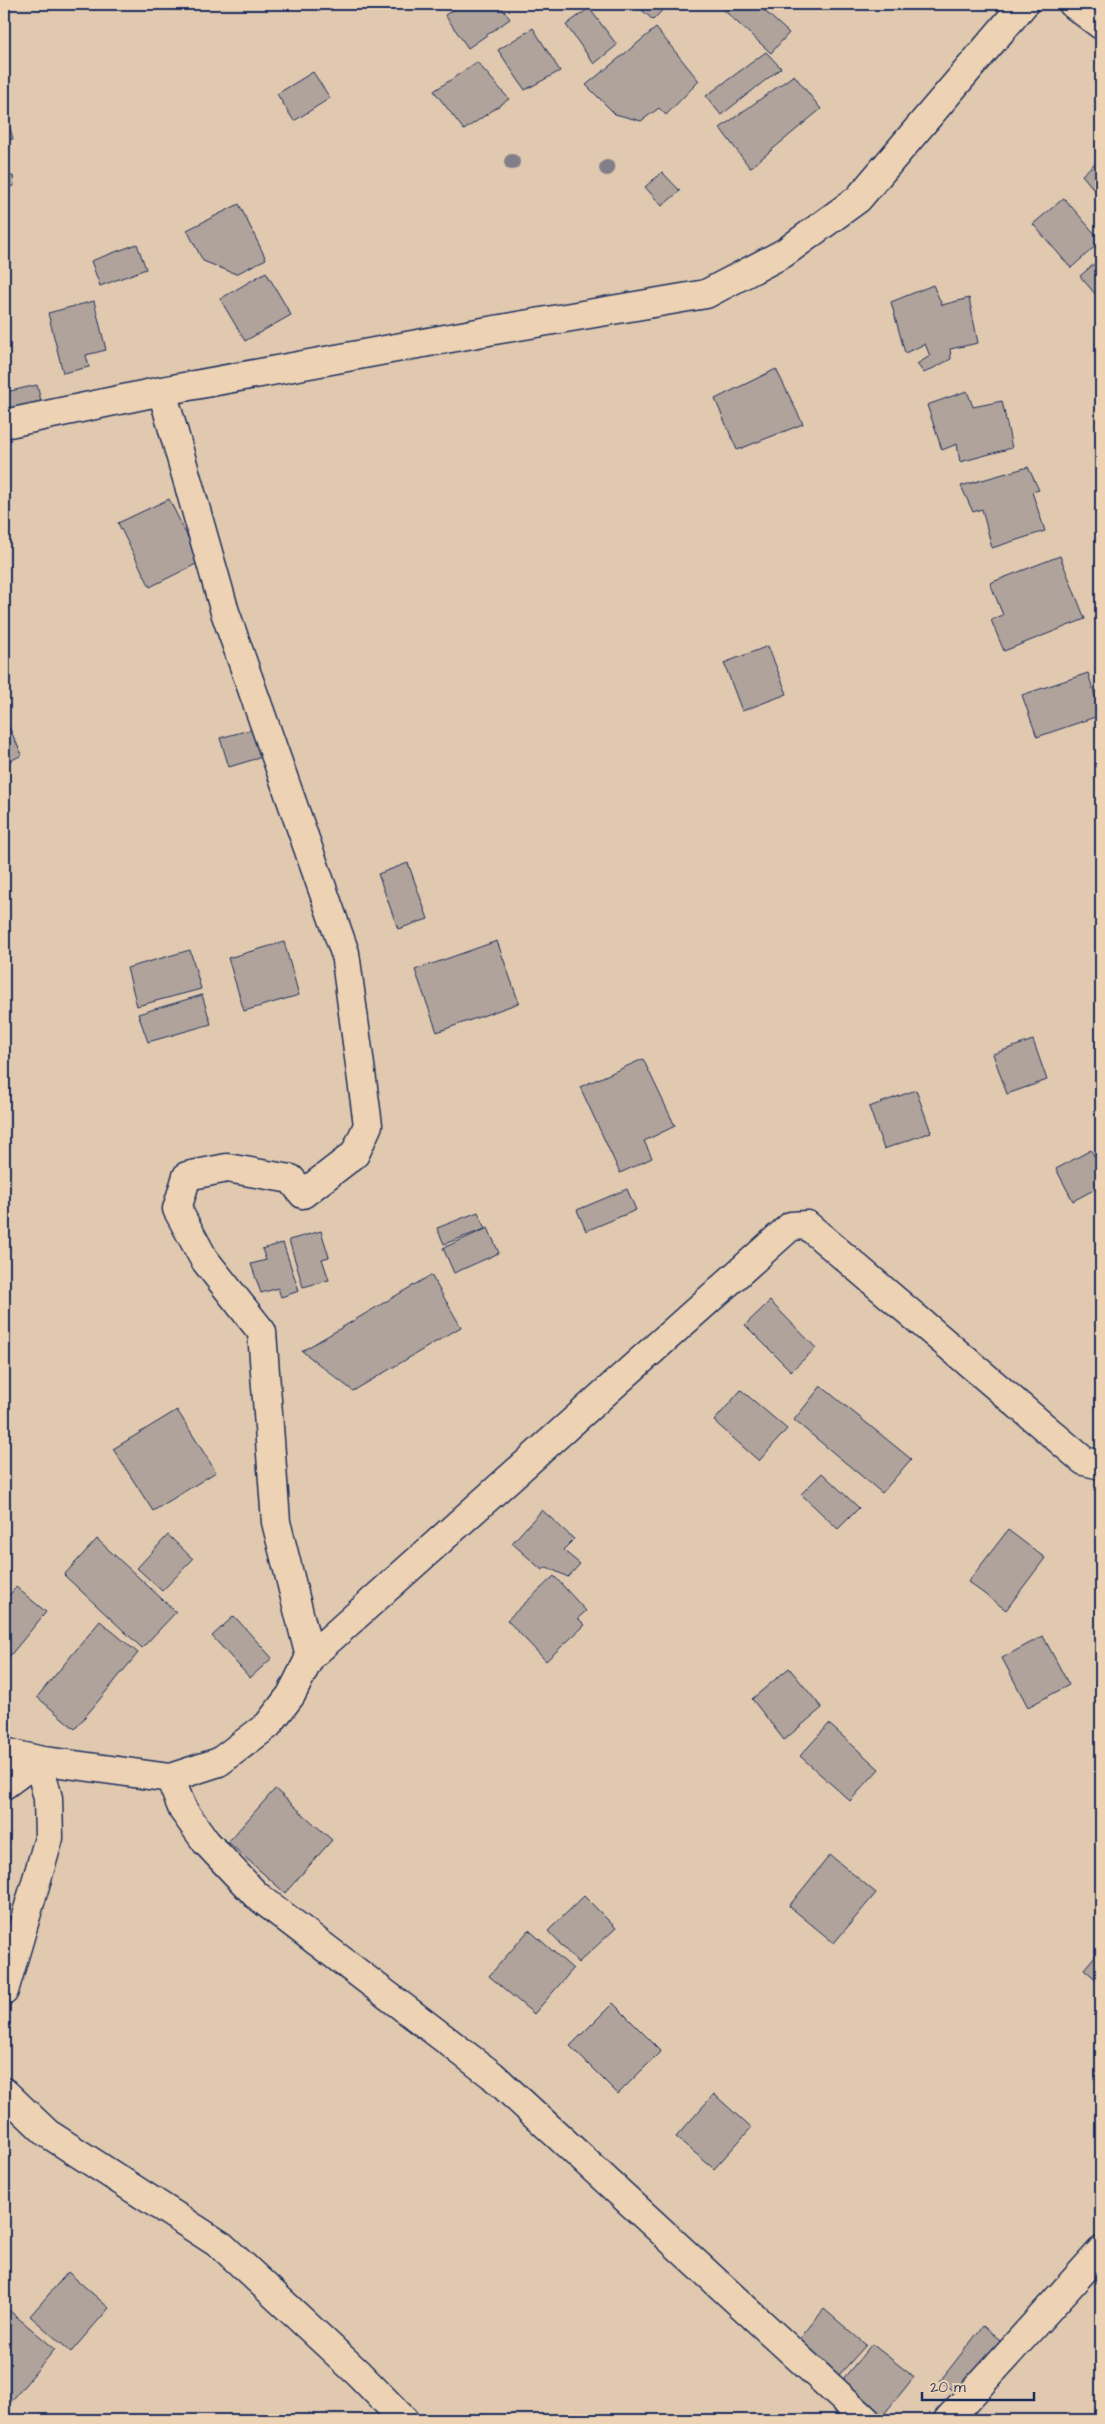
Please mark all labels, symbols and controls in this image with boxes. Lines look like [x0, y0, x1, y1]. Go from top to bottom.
scale bar [922, 2369, 1035, 2401]
text: 20 m [930, 2377, 966, 2398]

